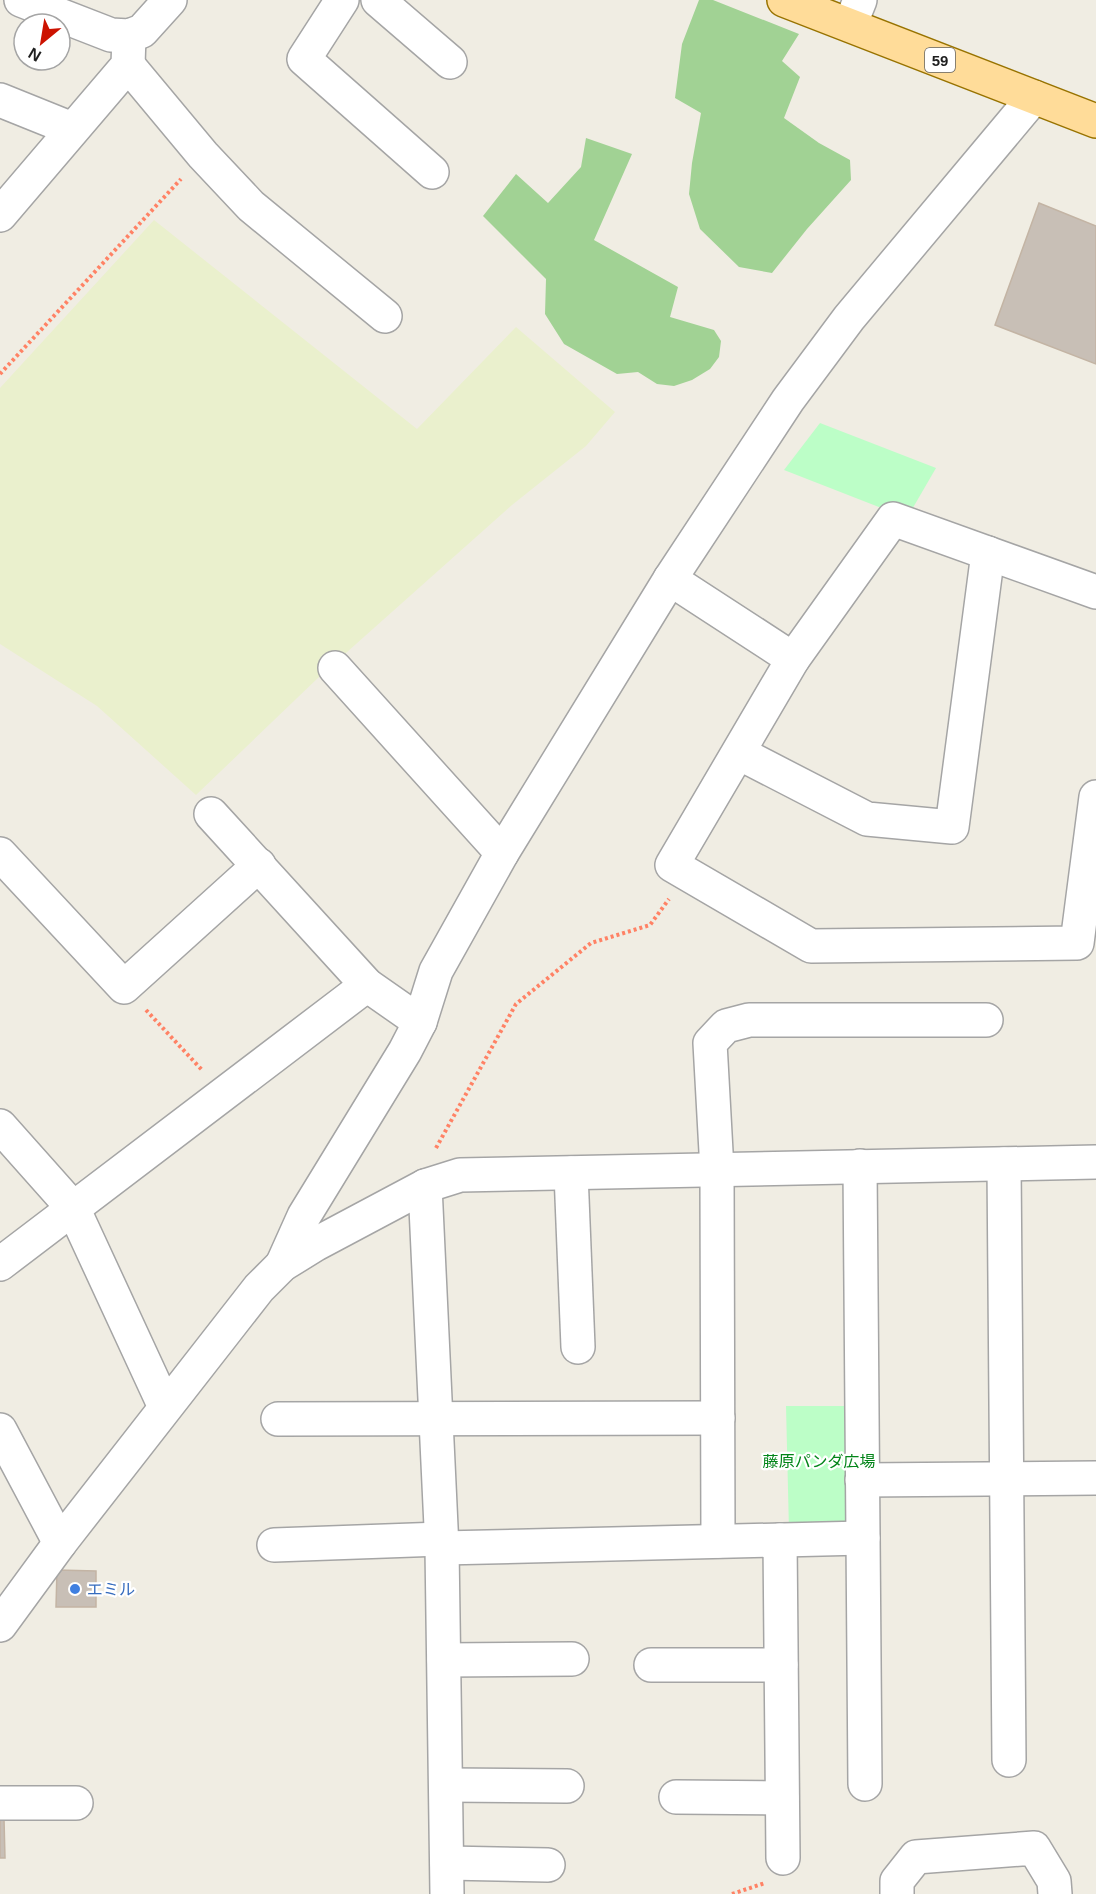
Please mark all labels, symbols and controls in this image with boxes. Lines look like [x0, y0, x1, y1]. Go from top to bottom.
north arrow [12, 12, 72, 72]
text: N [25, 44, 44, 65]
road number: 59 [925, 48, 955, 72]
park label: 藤原パンダ広場 [763, 1453, 875, 1470]
place label: エミル [87, 1581, 135, 1598]
marker: エミル [68, 1582, 82, 1596]

